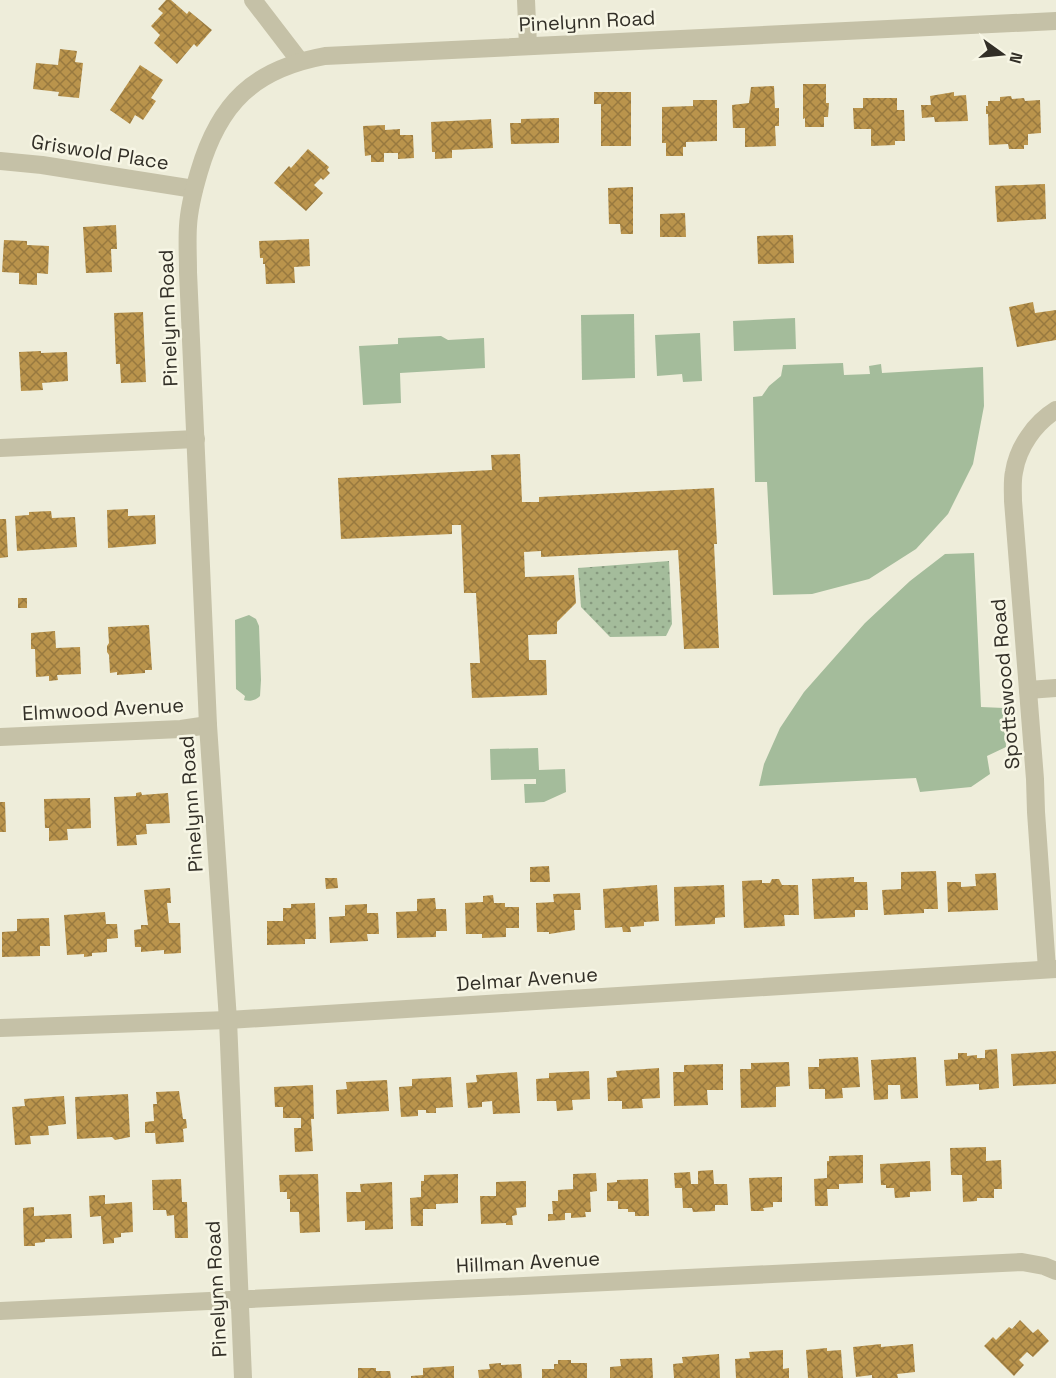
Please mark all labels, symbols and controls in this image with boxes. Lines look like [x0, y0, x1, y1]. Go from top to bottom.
street label: Pinelynn Road [518, 4, 656, 38]
north arrow [972, 24, 1032, 84]
text: N [1004, 50, 1028, 66]
street label: Griswold Place [29, 128, 171, 176]
street label: Pinelynn Road [153, 249, 183, 387]
street label: Spottswood Road [985, 598, 1025, 770]
street label: Elmwood Avenue [21, 692, 185, 726]
street label: Pinelynn Road [173, 735, 209, 873]
street label: Delmar Avenue [455, 961, 599, 997]
street label: Pinelynn Road [199, 1220, 233, 1358]
street label: Hillman Avenue [455, 1245, 601, 1279]

